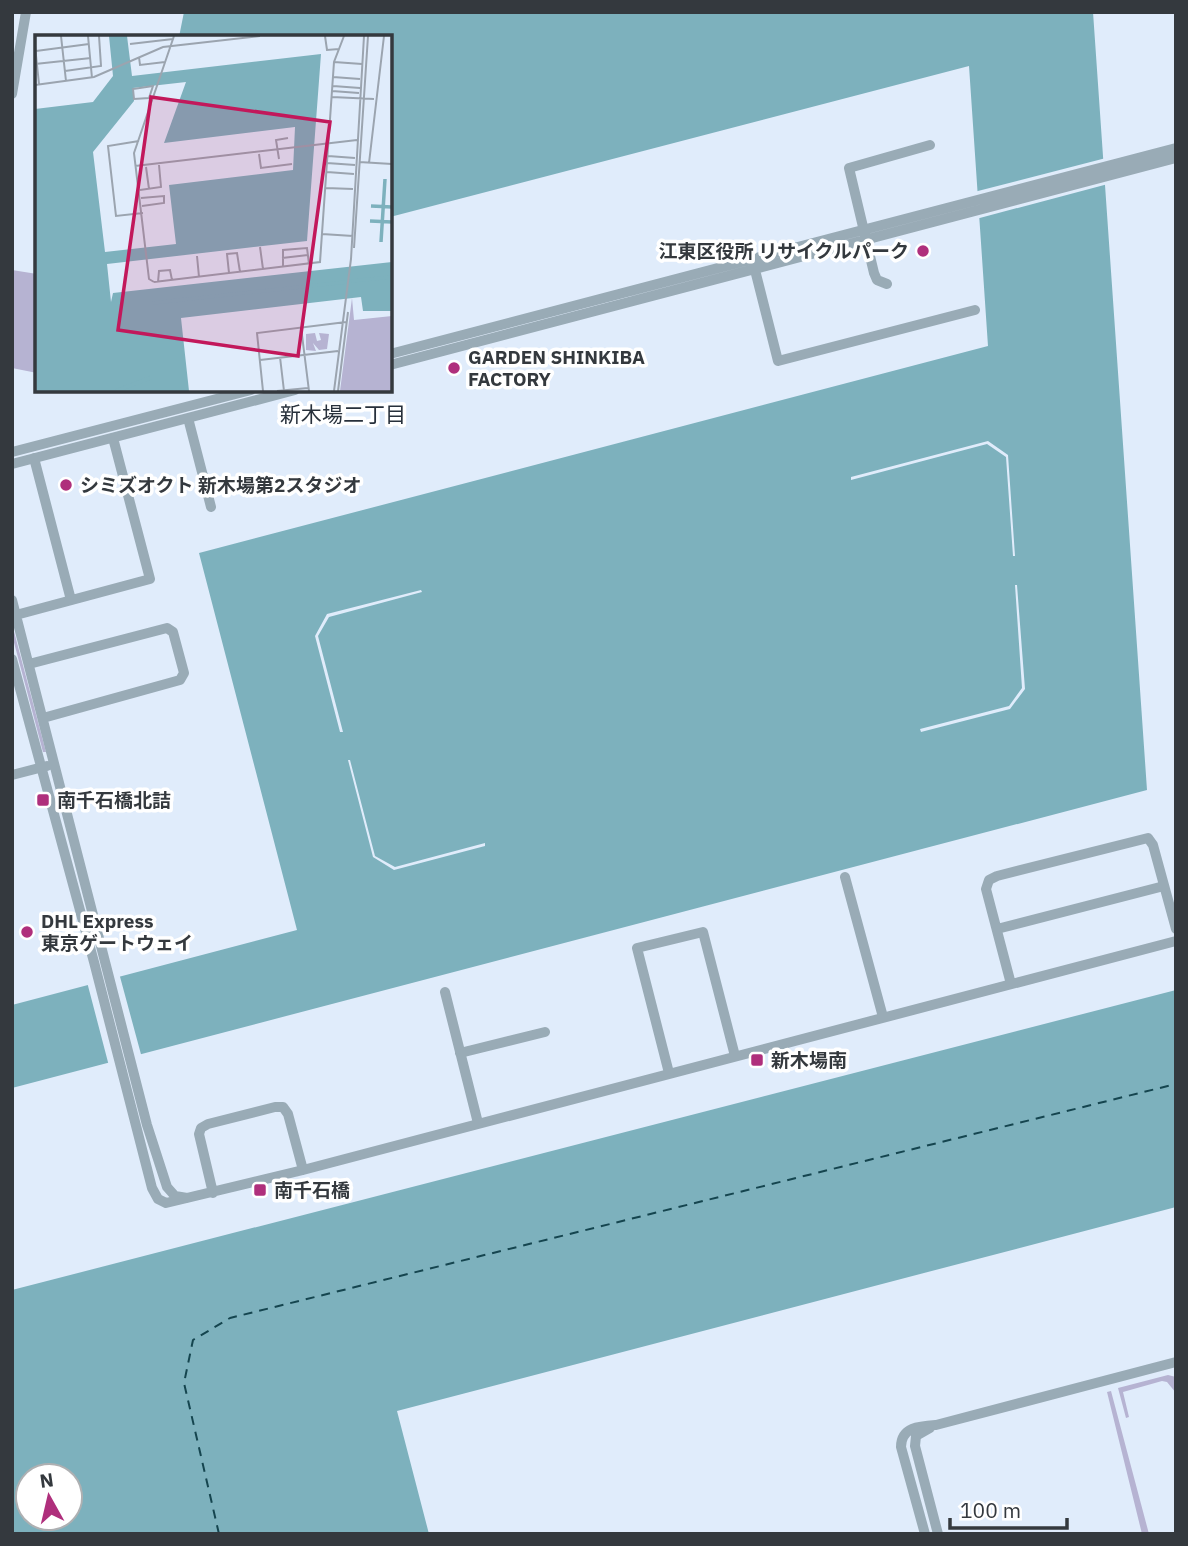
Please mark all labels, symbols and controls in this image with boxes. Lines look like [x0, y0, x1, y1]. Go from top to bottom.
inset map [35, 35, 392, 392]
place label: 江東区役所 リサイクルパーク [658, 239, 909, 263]
marker: 江東区役所 リサイクルパーク [915, 243, 931, 259]
place label: GARDEN SHINKIBA FACTORY [468, 345, 645, 391]
marker: GARDEN SHINKIBA FACTORY [446, 360, 462, 376]
district label: 新木場二丁目 [280, 400, 406, 428]
place label: シミズオクト 新木場第2スタジオ [80, 473, 362, 497]
marker: シミズオクト 新木場第2スタジオ [58, 477, 74, 493]
place label: 南千石橋北詰 [57, 788, 171, 812]
marker: 南千石橋北詰 [35, 792, 51, 808]
place label: DHL Express 東京ゲートウェイ [41, 909, 193, 955]
marker: DHL Express 東京ゲートウェイ [19, 924, 35, 940]
place label: 新木場南 [771, 1048, 847, 1072]
marker: 新木場南 [749, 1052, 765, 1068]
place label: 南千石橋 [274, 1178, 350, 1202]
marker: 南千石橋 [252, 1182, 268, 1198]
north arrow [14, 1462, 84, 1532]
text: N [38, 1467, 55, 1493]
scale bar [950, 1486, 1067, 1530]
text: 100 m [960, 1496, 1021, 1524]

